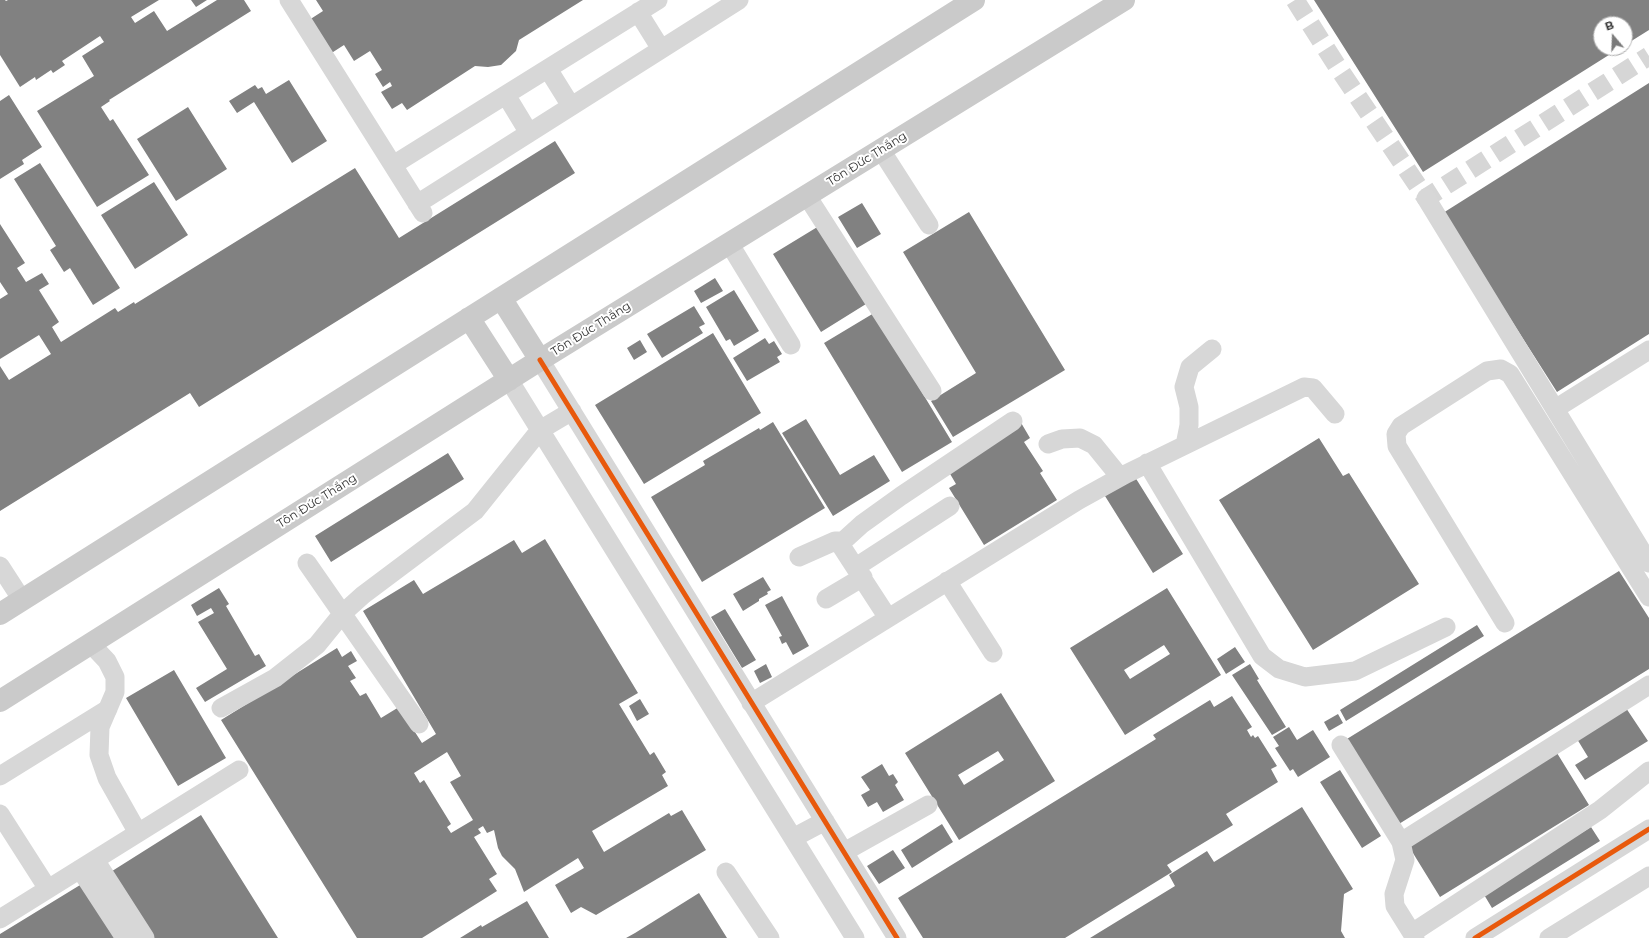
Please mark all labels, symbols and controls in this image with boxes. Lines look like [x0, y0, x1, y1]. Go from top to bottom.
north arrow [1593, 16, 1633, 56]
text: B [1603, 18, 1616, 34]
street label: Tôn Đức Thắng [825, 129, 909, 189]
street label: Tôn Đức Thắng [549, 299, 633, 359]
street label: Tôn Đức Thắng [275, 471, 359, 531]

